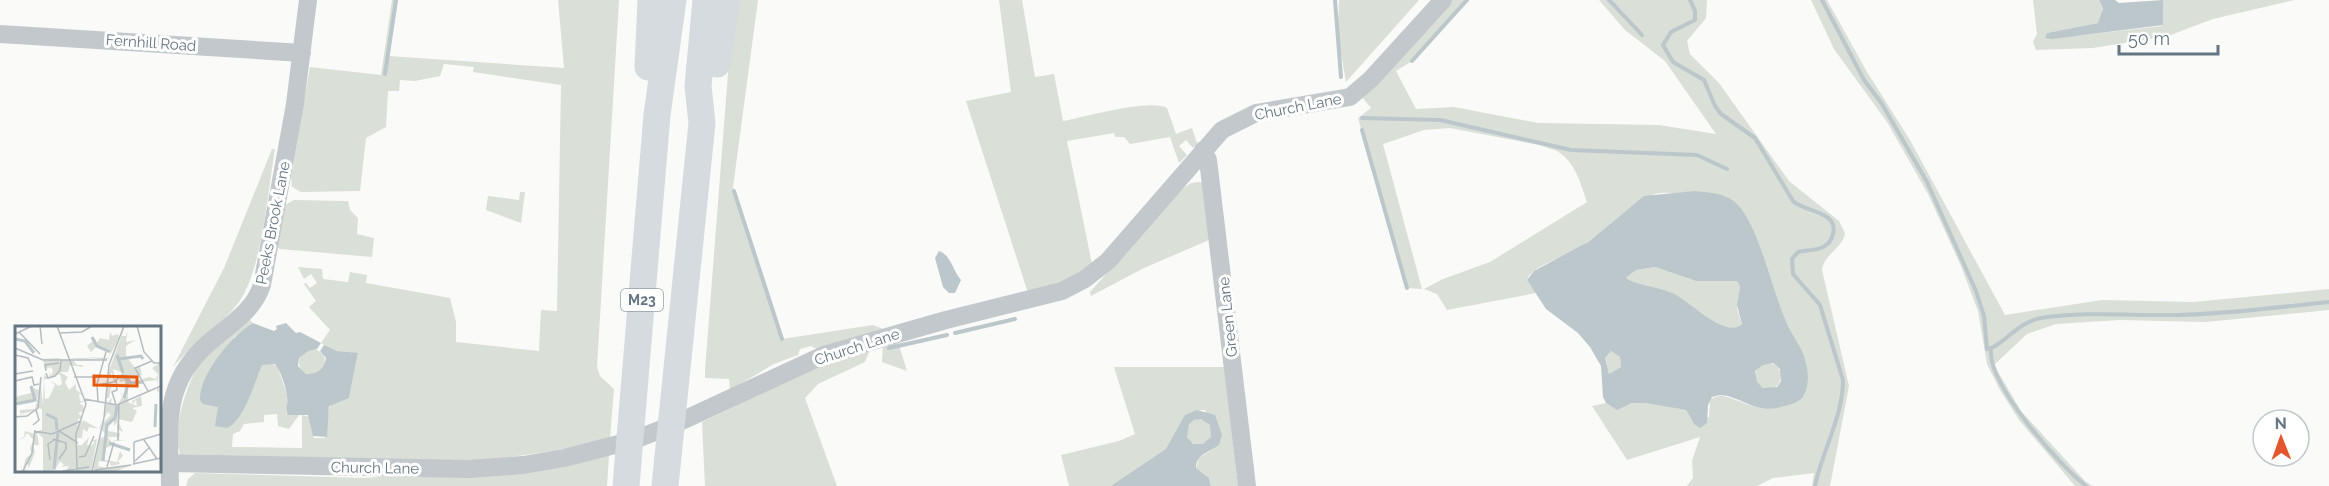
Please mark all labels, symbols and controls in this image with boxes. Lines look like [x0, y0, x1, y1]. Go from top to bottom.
scale bar [2119, 18, 2218, 56]
text: 50 m [2128, 28, 2170, 49]
street label: Fernhill Road [105, 31, 197, 55]
street label: Church Lane [1253, 90, 1343, 124]
street label: Peeks Brook Lane [252, 160, 294, 286]
street label: Green Lane [1215, 276, 1241, 358]
road number: M23 [621, 289, 663, 311]
street label: Church Lane [812, 325, 902, 369]
inset map [15, 326, 160, 471]
north arrow [2251, 408, 2311, 468]
text: N [2274, 414, 2287, 433]
street label: Church Lane [331, 458, 419, 478]

